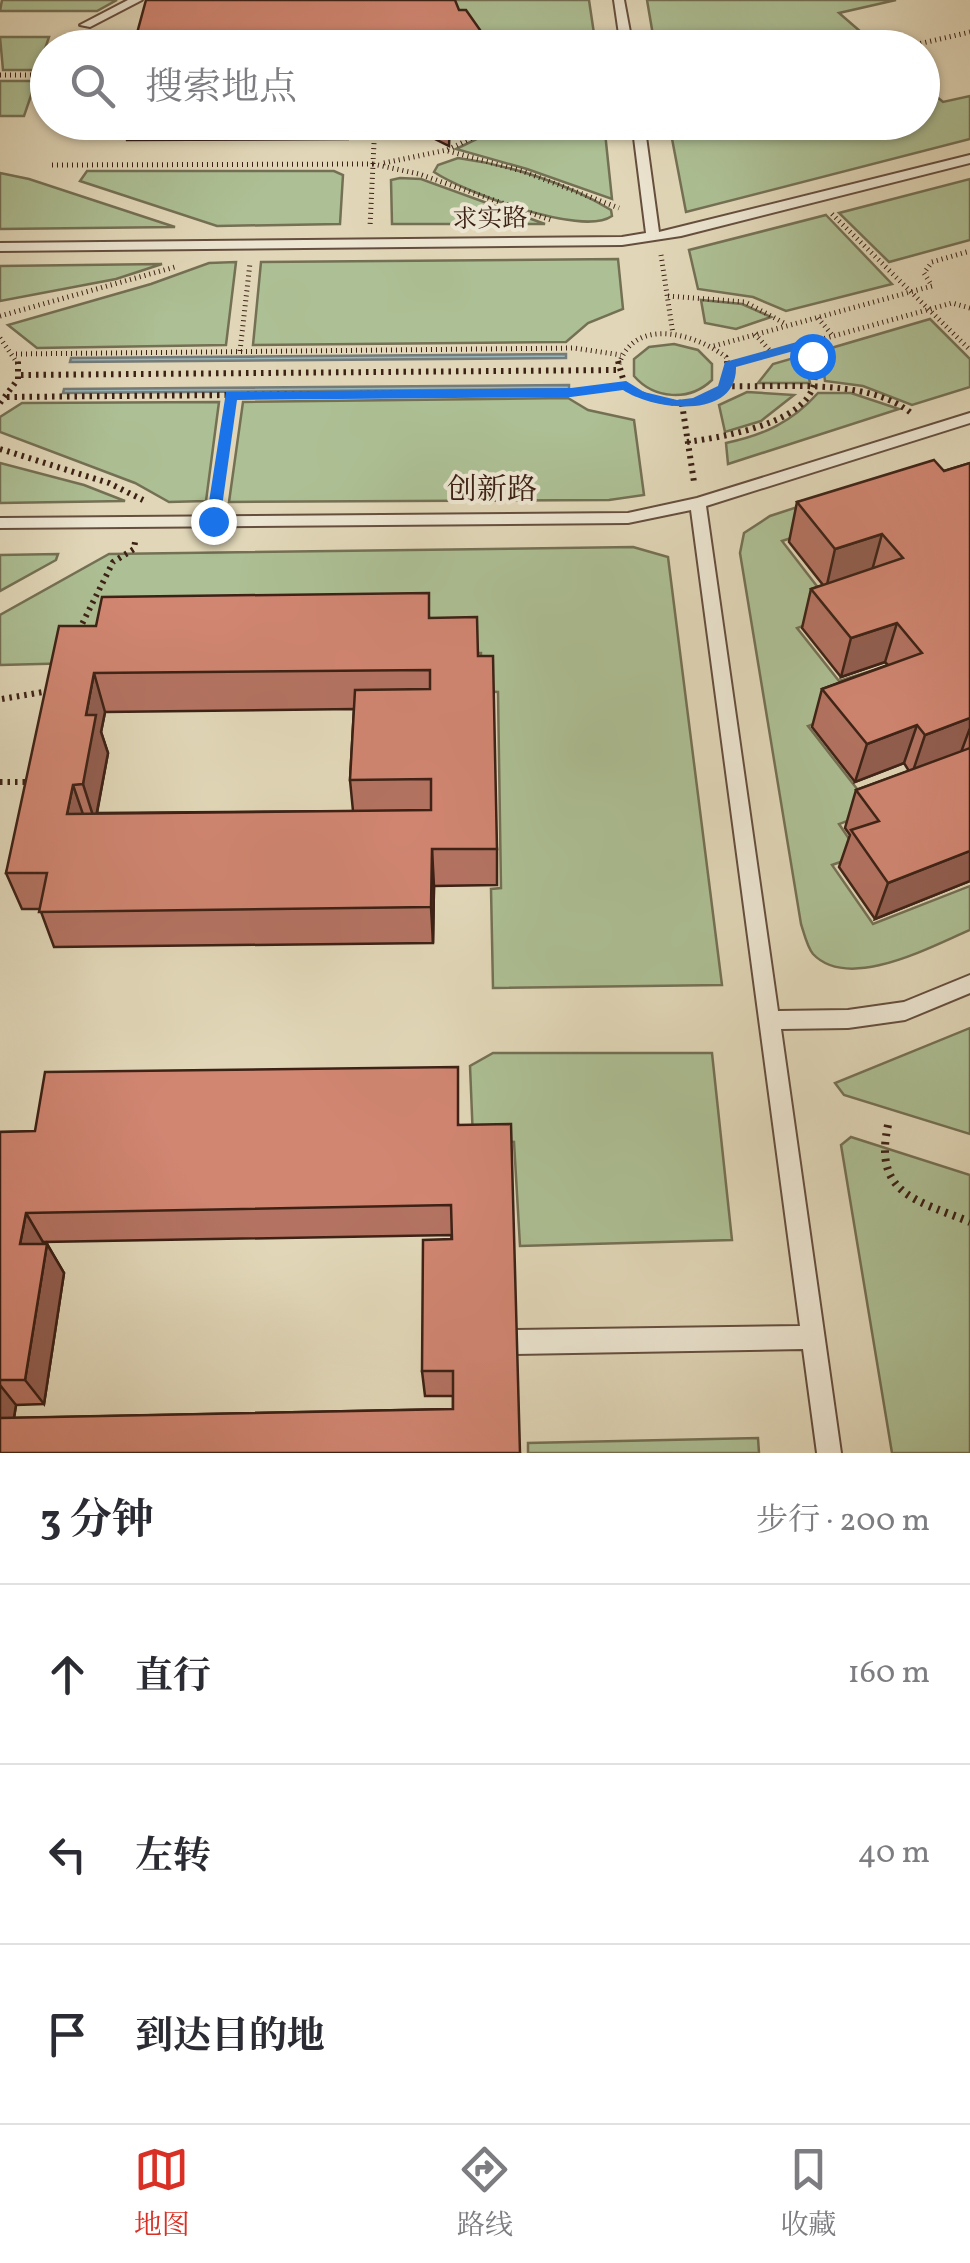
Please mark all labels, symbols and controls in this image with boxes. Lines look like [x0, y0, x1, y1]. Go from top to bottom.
search box [30, 30, 940, 140]
icon: search [65, 58, 120, 113]
text: 搜索地点 [145, 63, 297, 116]
street label: 求实路 [452, 202, 528, 238]
route start [790, 334, 836, 380]
street label: 创新路 [447, 470, 537, 512]
route end [191, 499, 237, 545]
text: 3 分钟 [40, 1493, 154, 1552]
text: 步行 · 200 m [756, 1500, 930, 1544]
icon: ahead [40, 1647, 95, 1702]
text: 直行 [135, 1652, 211, 1705]
text: 160 m [847, 1652, 930, 1696]
icon: left [40, 1827, 95, 1882]
text: 左转 [135, 1832, 211, 1885]
text: 40 m [858, 1832, 930, 1876]
icon: arrive [40, 2007, 95, 2062]
text: 到达目的地 [135, 2012, 325, 2065]
tab: 地图 [134, 2142, 190, 2246]
tab: 路线 [457, 2142, 513, 2246]
tab: 收藏 [780, 2142, 836, 2246]

